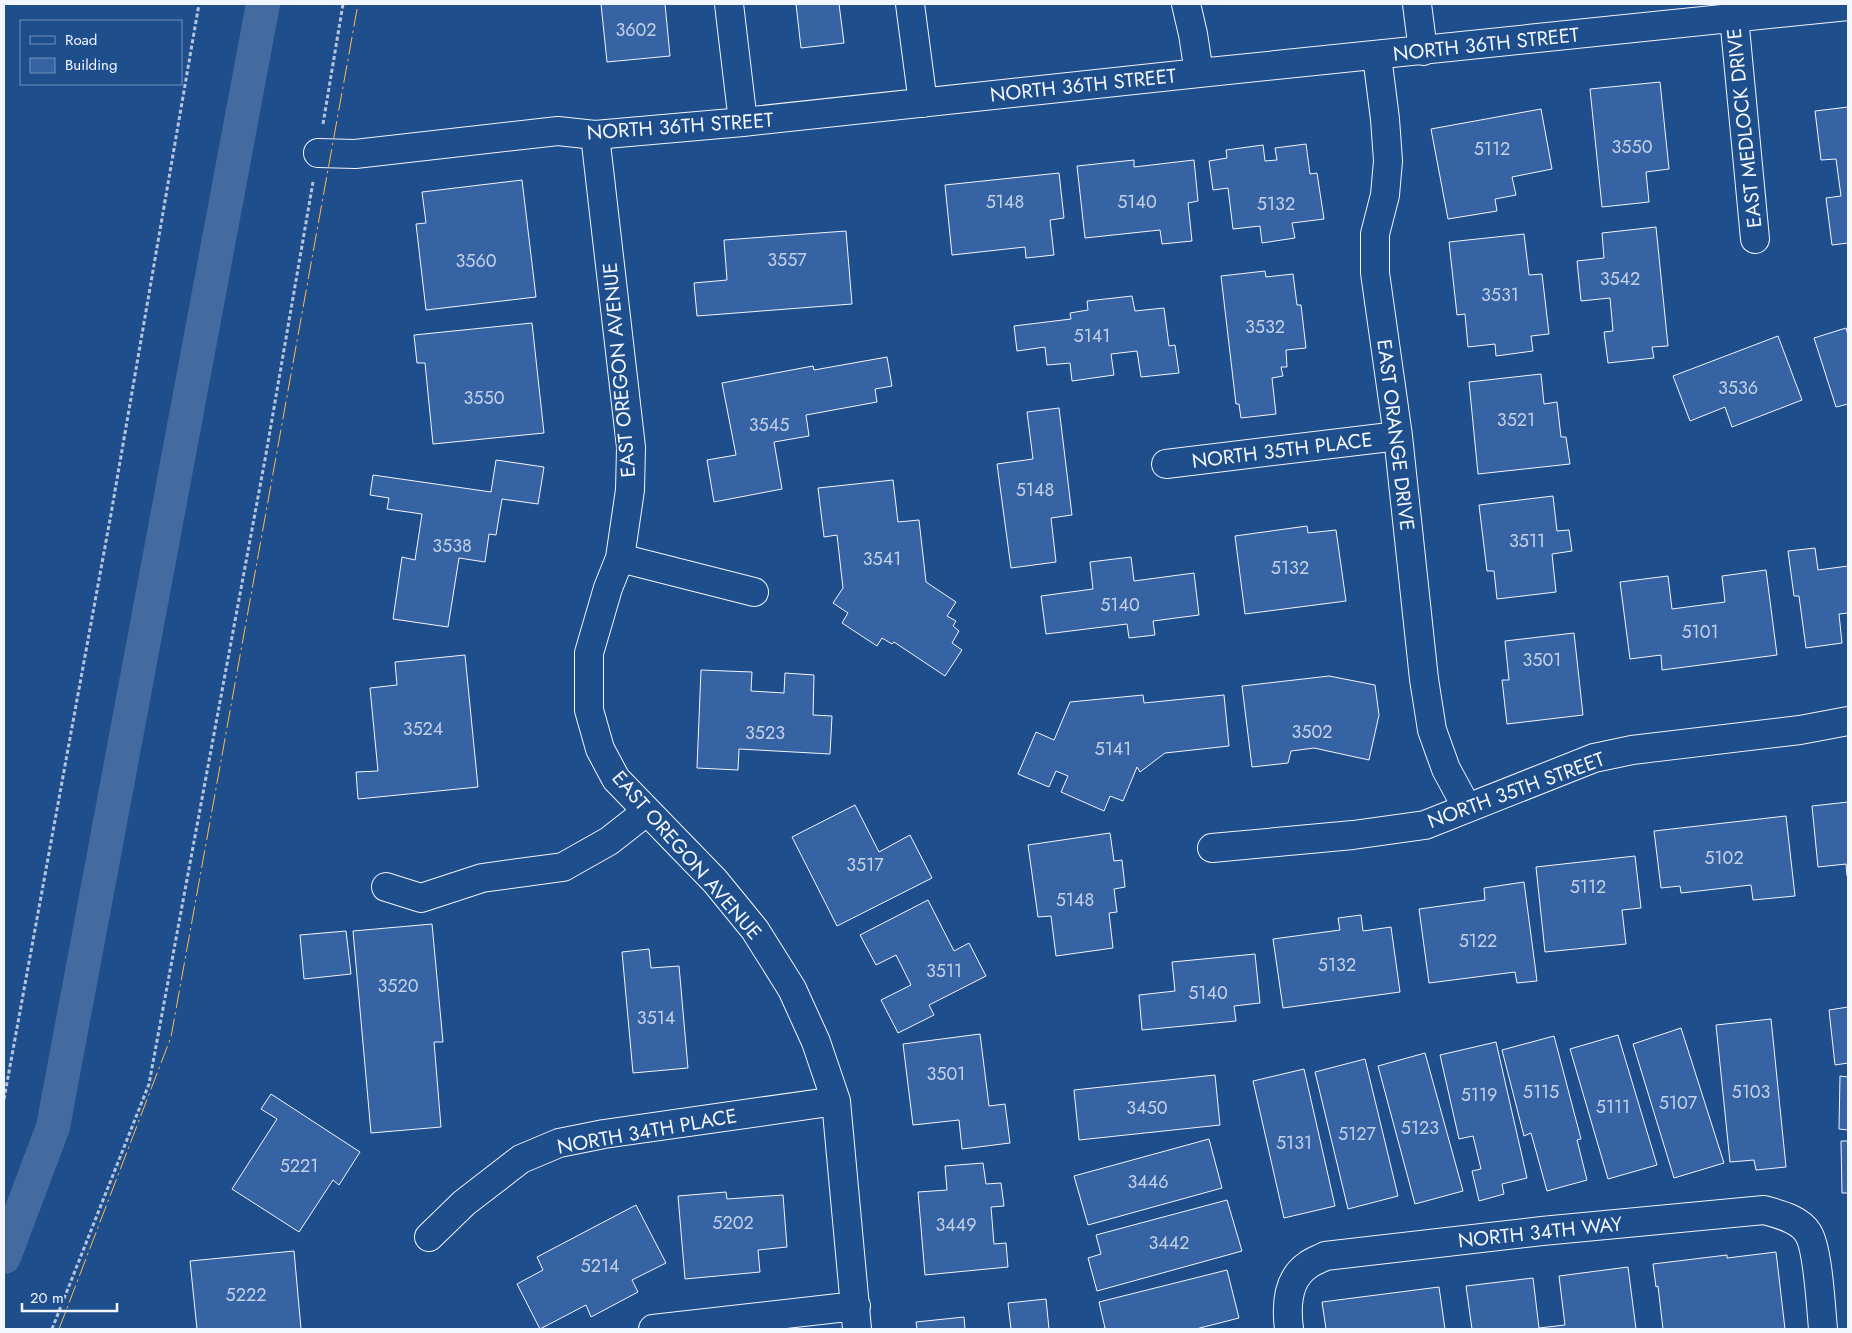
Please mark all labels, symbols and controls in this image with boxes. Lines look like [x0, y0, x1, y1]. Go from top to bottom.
house number: 3602 [615, 17, 657, 43]
legend [20, 20, 182, 85]
street label: NORTH 36TH STREET [1392, 20, 1581, 69]
street label: EAST MEDLOCK DRIVE [1720, 27, 1769, 229]
text: Road [65, 29, 97, 51]
text: Building [65, 54, 117, 76]
street label: NORTH 36TH STREET [989, 61, 1178, 110]
street label: NORTH 36TH STREET [586, 105, 775, 147]
house number: 3550 [1612, 134, 1653, 160]
house number: 5112 [1474, 136, 1510, 162]
house number: 5148 [986, 189, 1024, 215]
house number: 5140 [1117, 189, 1157, 215]
house number: 5132 [1257, 191, 1295, 217]
house number: 3557 [767, 247, 807, 273]
house number: 3560 [455, 248, 497, 274]
street label: EAST OREGON AVENUE [596, 261, 643, 479]
house number: 3542 [1600, 266, 1640, 292]
house number: 3531 [1481, 282, 1519, 308]
house number: 3532 [1245, 314, 1285, 340]
house number: 5141 [1074, 323, 1110, 349]
street label: EAST ORANGE DRIVE [1369, 338, 1422, 532]
house number: 3536 [1718, 375, 1758, 401]
house number: 3550 [464, 385, 505, 411]
house number: 3521 [1497, 407, 1535, 433]
house number: 3545 [749, 412, 789, 438]
street label: NORTH 35TH PLACE [1190, 425, 1374, 476]
house number: 5148 [1016, 477, 1054, 503]
house number: 3511 [1509, 528, 1545, 554]
house number: 3538 [432, 533, 472, 559]
house number: 3541 [863, 546, 901, 572]
house number: 5132 [1271, 555, 1309, 581]
house number: 5140 [1100, 592, 1140, 618]
house number: 5101 [1681, 619, 1719, 645]
house number: 3501 [1523, 647, 1561, 673]
house number: 3524 [403, 716, 443, 742]
house number: 3502 [1291, 719, 1333, 745]
house number: 3523 [745, 720, 785, 746]
house number: 5141 [1095, 736, 1131, 762]
street label: NORTH 35TH STREET [1424, 745, 1609, 836]
street label: EAST OREGON AVENUE [605, 764, 768, 946]
house number: 5102 [1704, 845, 1744, 871]
house number: 3517 [846, 852, 884, 878]
house number: 5112 [1570, 874, 1606, 900]
house number: 5148 [1056, 887, 1094, 913]
house number: 5122 [1459, 928, 1497, 954]
house number: 5132 [1318, 952, 1356, 978]
house number: 3511 [926, 958, 962, 984]
house number: 3520 [377, 973, 419, 999]
house number: 5140 [1188, 980, 1228, 1006]
house number: 3514 [637, 1005, 675, 1031]
house number: 3501 [927, 1061, 965, 1087]
house number: 5115 [1523, 1079, 1559, 1105]
house number: 5103 [1732, 1079, 1771, 1105]
house number: 5119 [1461, 1082, 1497, 1108]
house number: 5107 [1659, 1090, 1698, 1116]
house number: 5111 [1596, 1094, 1630, 1120]
house number: 3450 [1126, 1095, 1168, 1121]
street label: NORTH 34TH PLACE [555, 1101, 739, 1162]
house number: 5123 [1401, 1115, 1439, 1141]
house number: 5127 [1338, 1121, 1377, 1147]
house number: 5131 [1276, 1130, 1312, 1156]
house number: 5221 [280, 1153, 318, 1179]
house number: 3446 [1127, 1169, 1169, 1195]
street label: NORTH 34TH WAY [1456, 1209, 1624, 1256]
house number: 5202 [712, 1210, 754, 1236]
house number: 3449 [935, 1212, 977, 1238]
house number: 3442 [1148, 1230, 1190, 1256]
house number: 5214 [581, 1253, 620, 1279]
scale bar [22, 1280, 118, 1312]
house number: 5222 [226, 1282, 266, 1308]
text: 20 m [30, 1287, 64, 1309]

